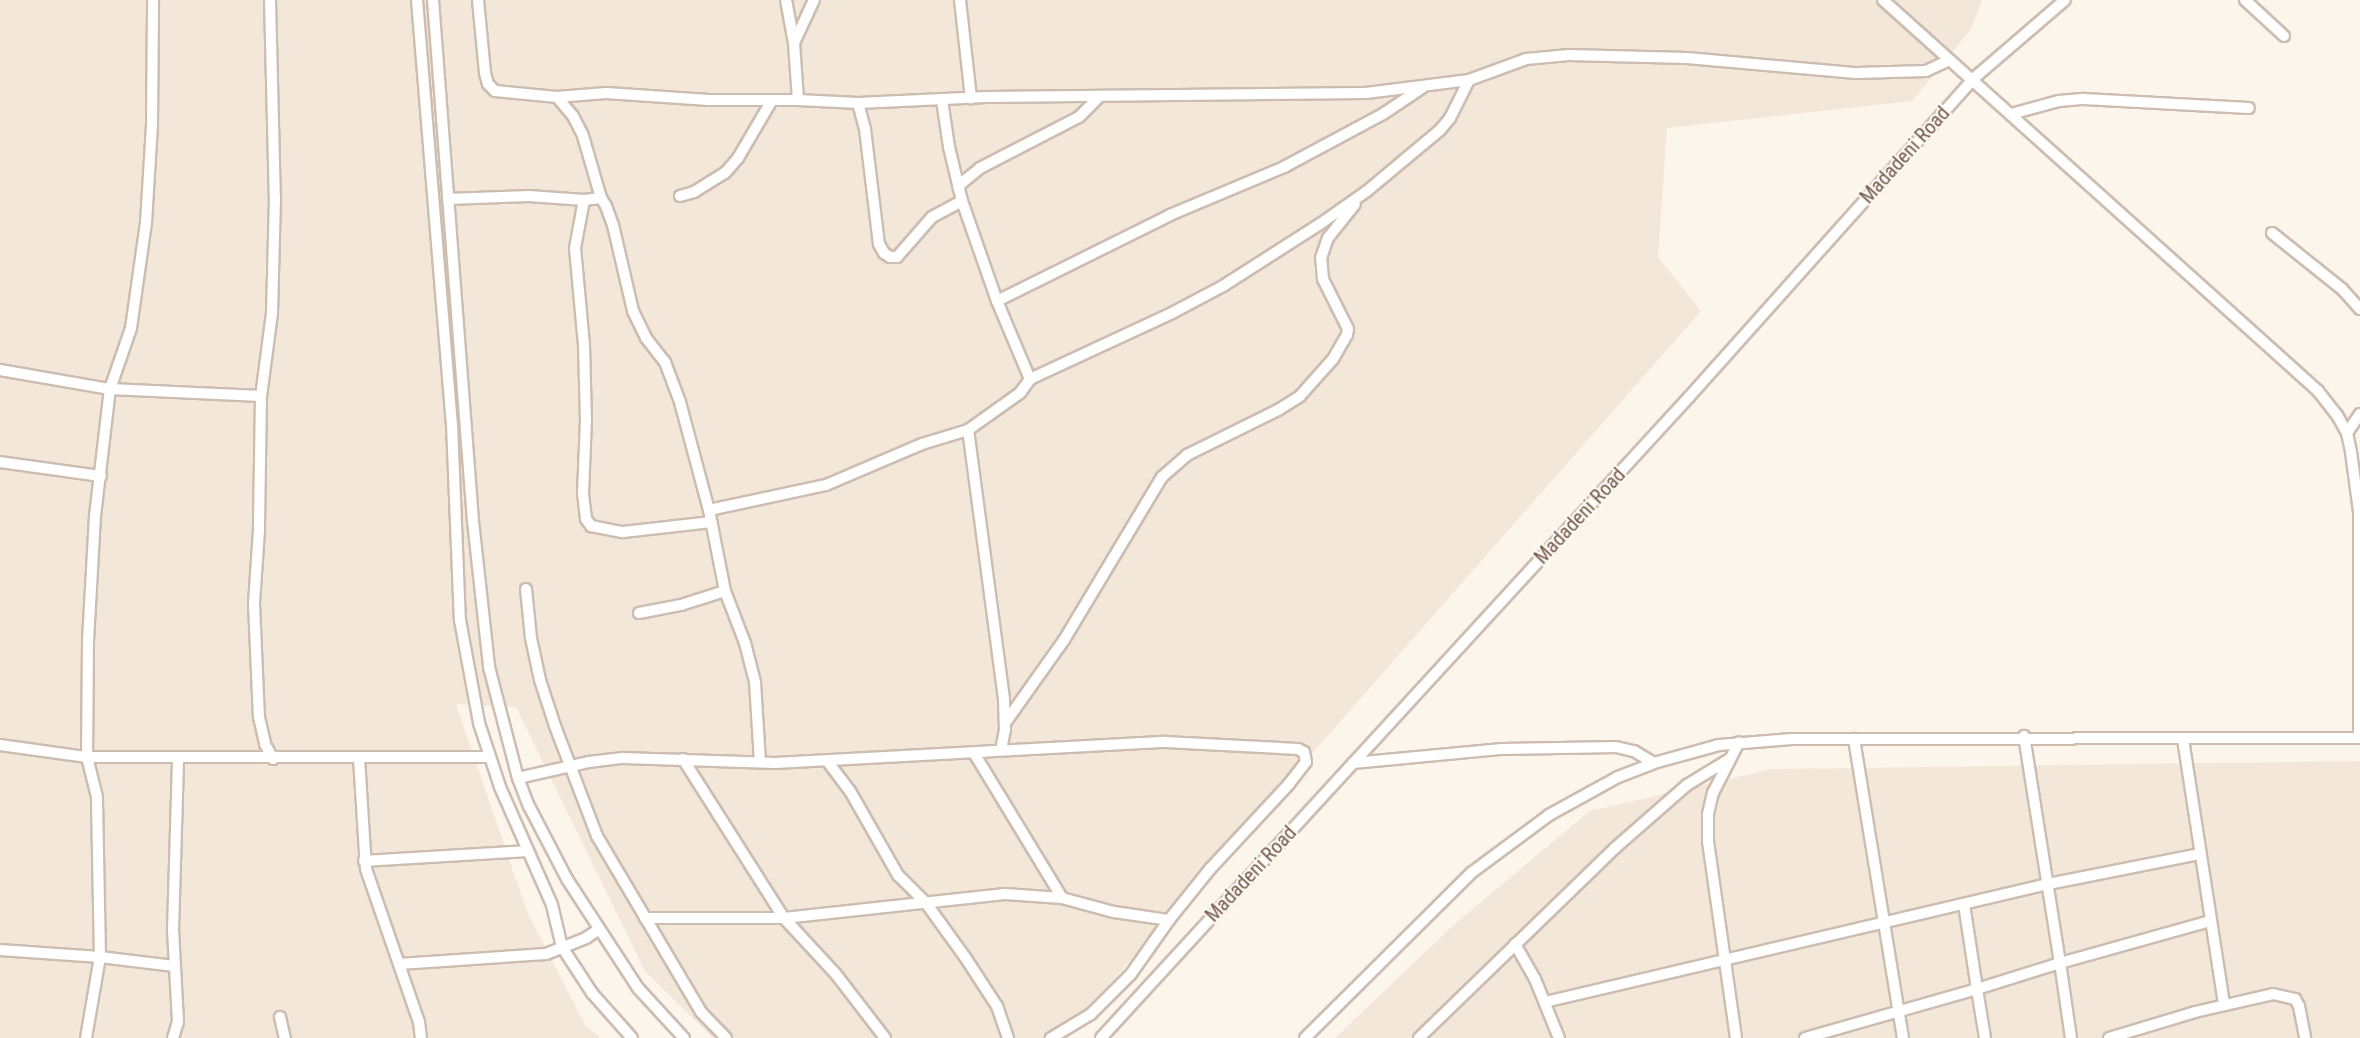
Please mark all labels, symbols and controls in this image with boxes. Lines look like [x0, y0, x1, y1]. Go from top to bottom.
street label: Madadeni Road [1855, 101, 1955, 209]
street label: Madadeni Road [1529, 463, 1631, 569]
street label: Madadeni Road [1200, 821, 1302, 927]

